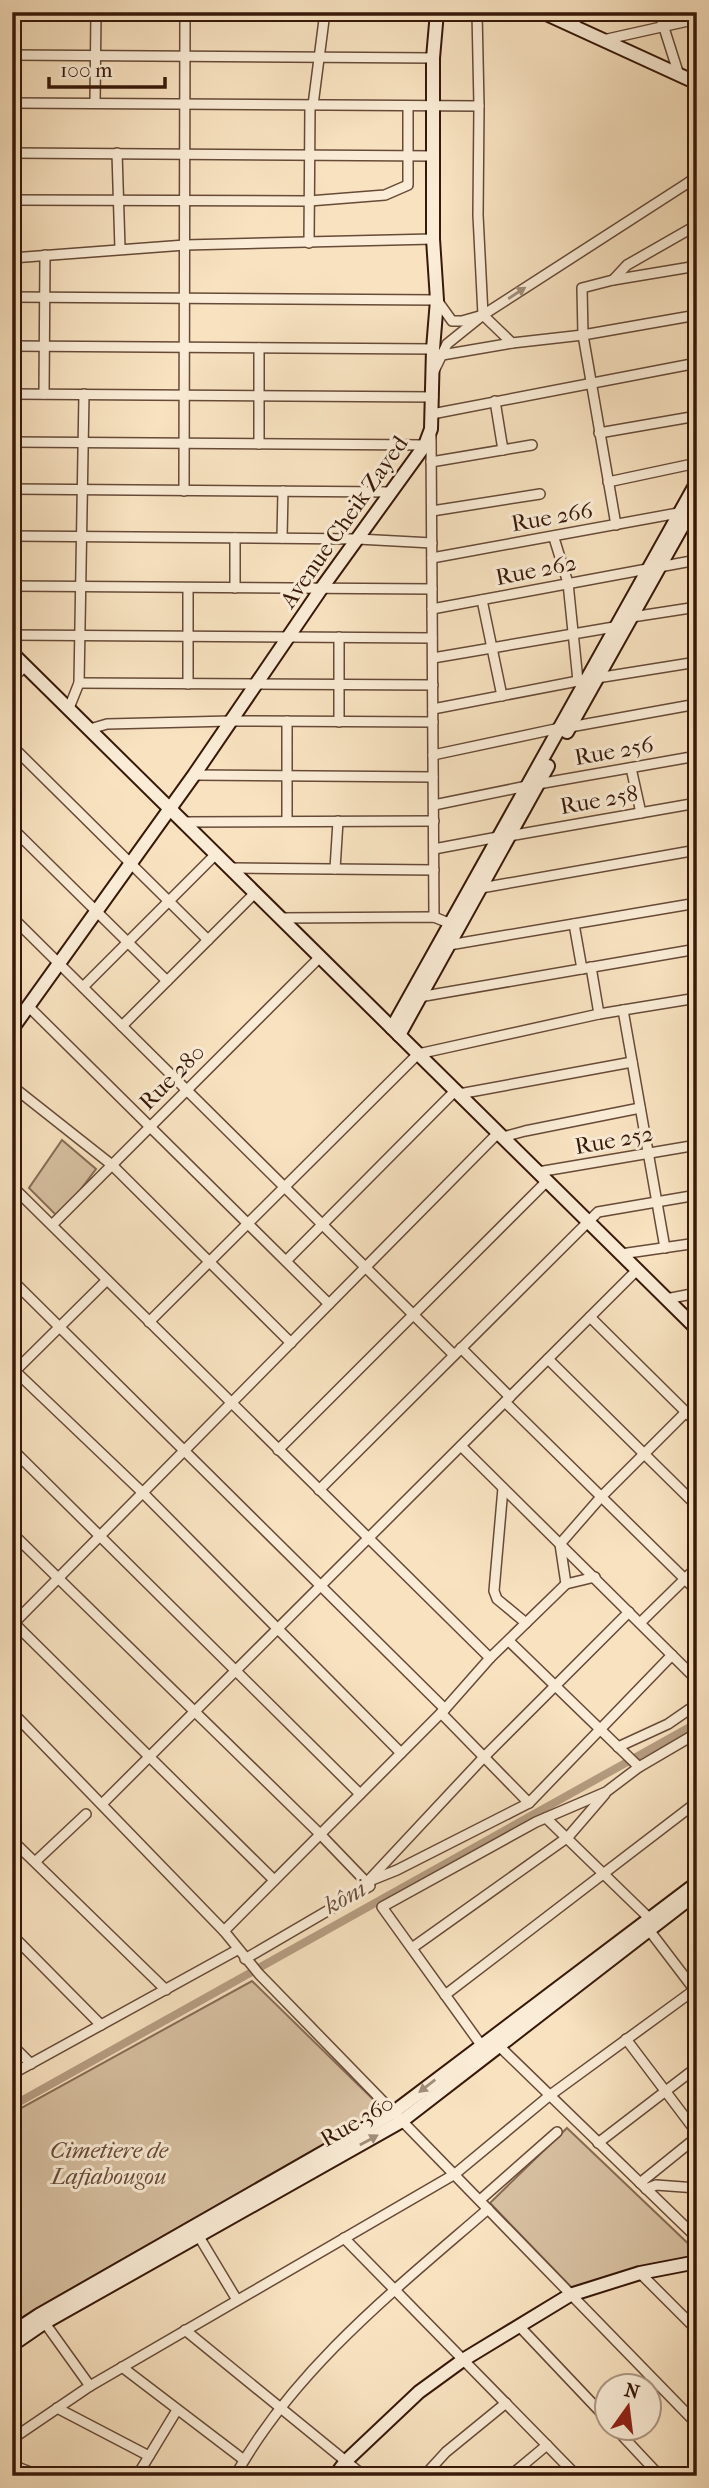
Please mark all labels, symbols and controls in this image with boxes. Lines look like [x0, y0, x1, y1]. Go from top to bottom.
scale bar [49, 46, 164, 90]
text: 100 m [60, 58, 113, 82]
one-way arrow [507, 286, 527, 299]
street label: Avenue Cheik Zayed [274, 430, 414, 614]
street label: Rue 266 [509, 496, 595, 537]
street label: Rue 262 [493, 549, 579, 591]
street label: Rue 256 [572, 731, 656, 771]
street label: Rue 258 [558, 780, 640, 820]
street label: Rue 280 [134, 1039, 210, 1115]
street label: Rue 252 [573, 1120, 655, 1160]
water label: kôni [319, 1873, 372, 1920]
one-way arrow [418, 2079, 436, 2093]
street label: Rue 360 [316, 2089, 398, 2153]
one-way arrow [359, 2134, 378, 2146]
park label: Cimetiere de Lafiabougou [49, 2137, 169, 2190]
north arrow [594, 2372, 664, 2442]
text: N [622, 2379, 642, 2404]

